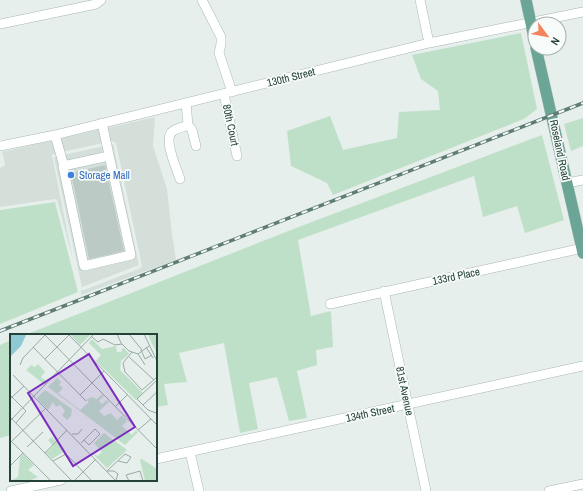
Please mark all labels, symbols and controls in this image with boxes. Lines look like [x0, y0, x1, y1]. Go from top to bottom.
north arrow [527, 16, 567, 56]
text: N [548, 35, 563, 48]
street label: 130th Street [265, 64, 317, 90]
street label: 80th Court [220, 103, 242, 148]
street label: Roseland Road [547, 118, 573, 182]
place label: Storage Mall [79, 168, 130, 182]
marker: Storage Mall [66, 170, 76, 180]
street label: 133rd Place [431, 264, 481, 288]
inset map [10, 334, 157, 481]
street label: 81st Avenue [393, 365, 417, 417]
street label: 134th Street [345, 401, 396, 425]

